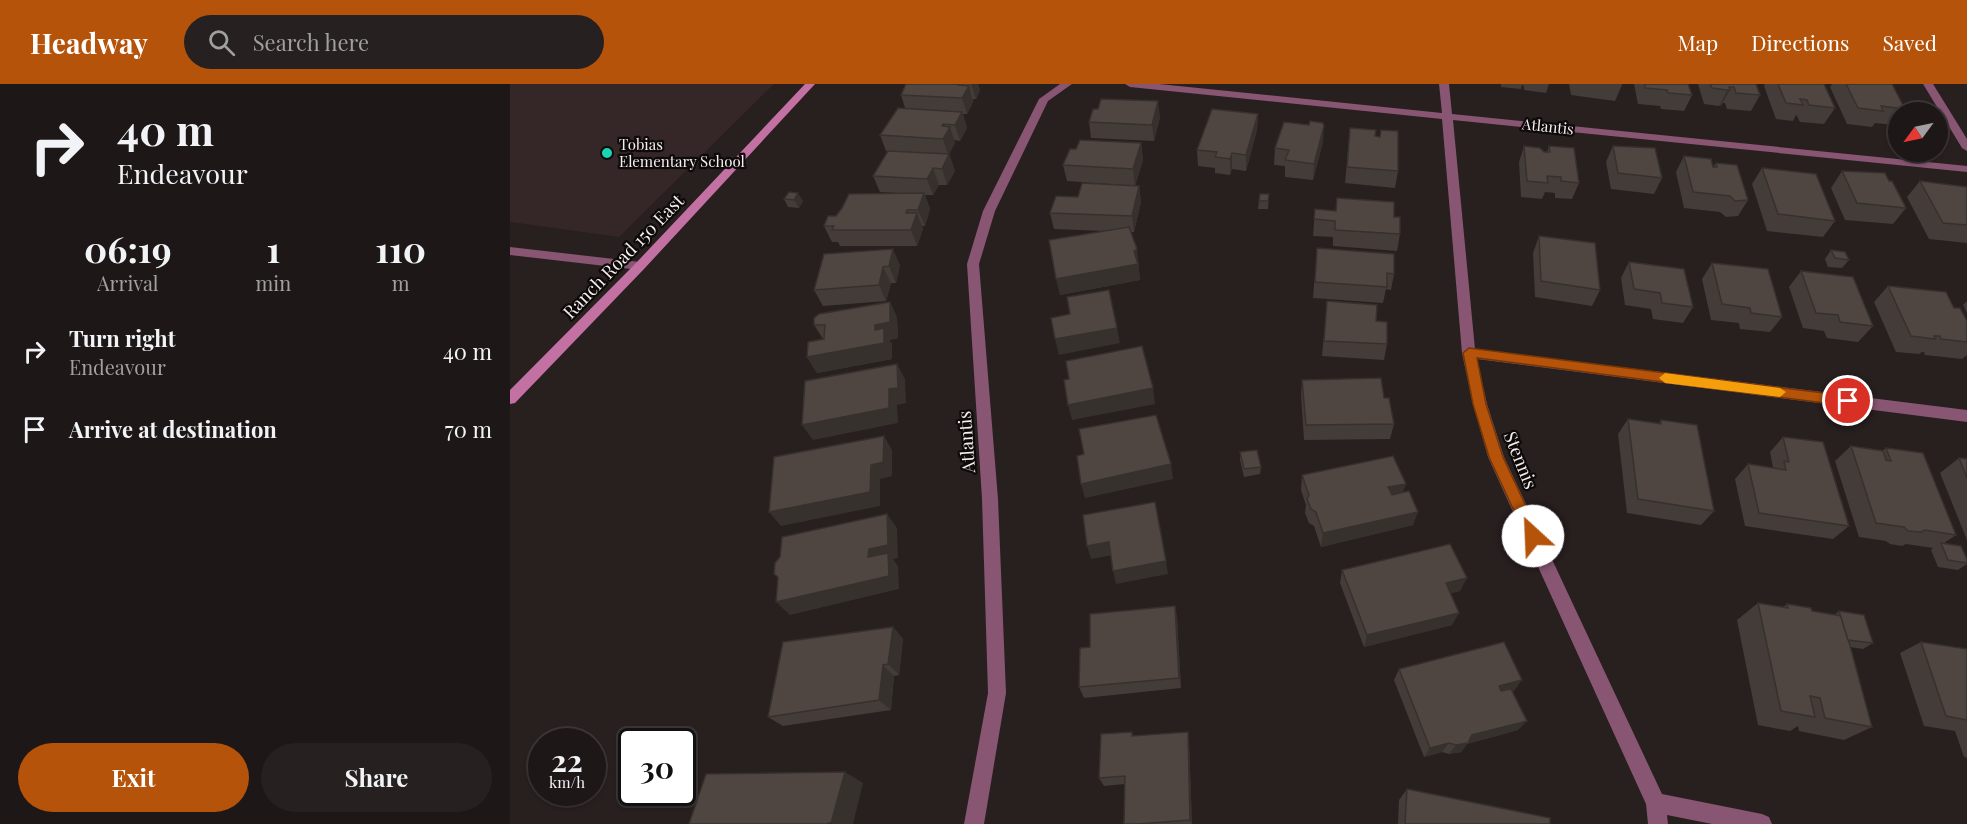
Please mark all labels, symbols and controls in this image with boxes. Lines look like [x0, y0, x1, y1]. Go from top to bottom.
search box [184, 15, 604, 69]
text: Headway [30, 24, 148, 61]
icon: search [205, 26, 238, 59]
text: Search here [253, 27, 369, 57]
text: Map [1677, 28, 1718, 56]
text: Directions [1751, 28, 1849, 56]
text: Saved [1882, 28, 1937, 56]
text: 40 m [117, 101, 214, 157]
north arrow [1888, 102, 1948, 162]
map controls [1888, 102, 1948, 162]
icon: right [18, 108, 96, 186]
street label: Atlantis [1520, 113, 1575, 139]
place label: Tobias Elementary School [619, 134, 745, 171]
marker: Tobias Elementary School [600, 146, 614, 160]
text: Endeavour [117, 155, 248, 191]
street label: Ranch Road 150 East [557, 188, 689, 323]
text: 06:19 [84, 224, 172, 272]
text: 1 [266, 224, 280, 272]
text: 110 [375, 224, 426, 272]
text: Arrival [97, 269, 159, 296]
text: min [256, 269, 291, 296]
text: m [392, 269, 409, 296]
text: Turn right [69, 323, 175, 353]
icon: right [18, 335, 51, 368]
text: 40 m [443, 336, 492, 366]
text: Endeavour [69, 353, 166, 380]
pin [1822, 375, 1873, 426]
icon: arrive [1831, 384, 1864, 417]
street label: Atlantis [952, 410, 980, 475]
icon: arrive [18, 413, 51, 446]
text: Arrive at destination [69, 414, 277, 444]
text: 70 m [445, 414, 492, 444]
street label: Stennis [1499, 428, 1543, 492]
position arrow [1501, 504, 1565, 568]
speed limit sign: 30 [618, 728, 696, 806]
text: 22 [551, 740, 583, 780]
button: Exit [18, 743, 249, 812]
button: Share [261, 743, 492, 812]
text: km/h [549, 772, 585, 792]

